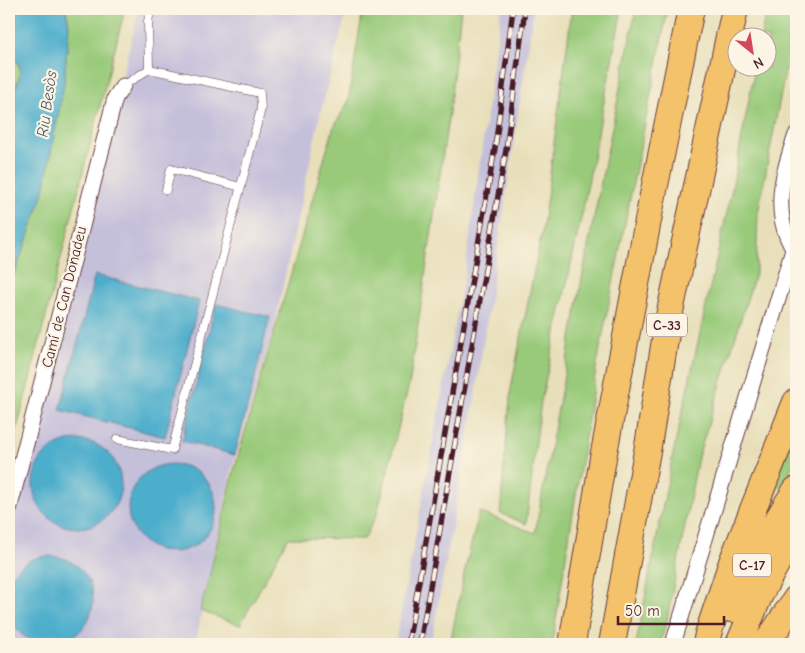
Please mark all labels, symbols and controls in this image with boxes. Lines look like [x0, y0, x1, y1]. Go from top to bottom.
north arrow [728, 28, 778, 78]
text: N [750, 53, 766, 72]
water label: Riu Besòs [33, 69, 61, 138]
street label: Camí de Can Donadeu [38, 224, 90, 370]
road number: C-33 [647, 314, 687, 336]
road number: C-17 [733, 554, 771, 576]
scale bar [618, 593, 724, 625]
text: 50 m [625, 602, 660, 620]

